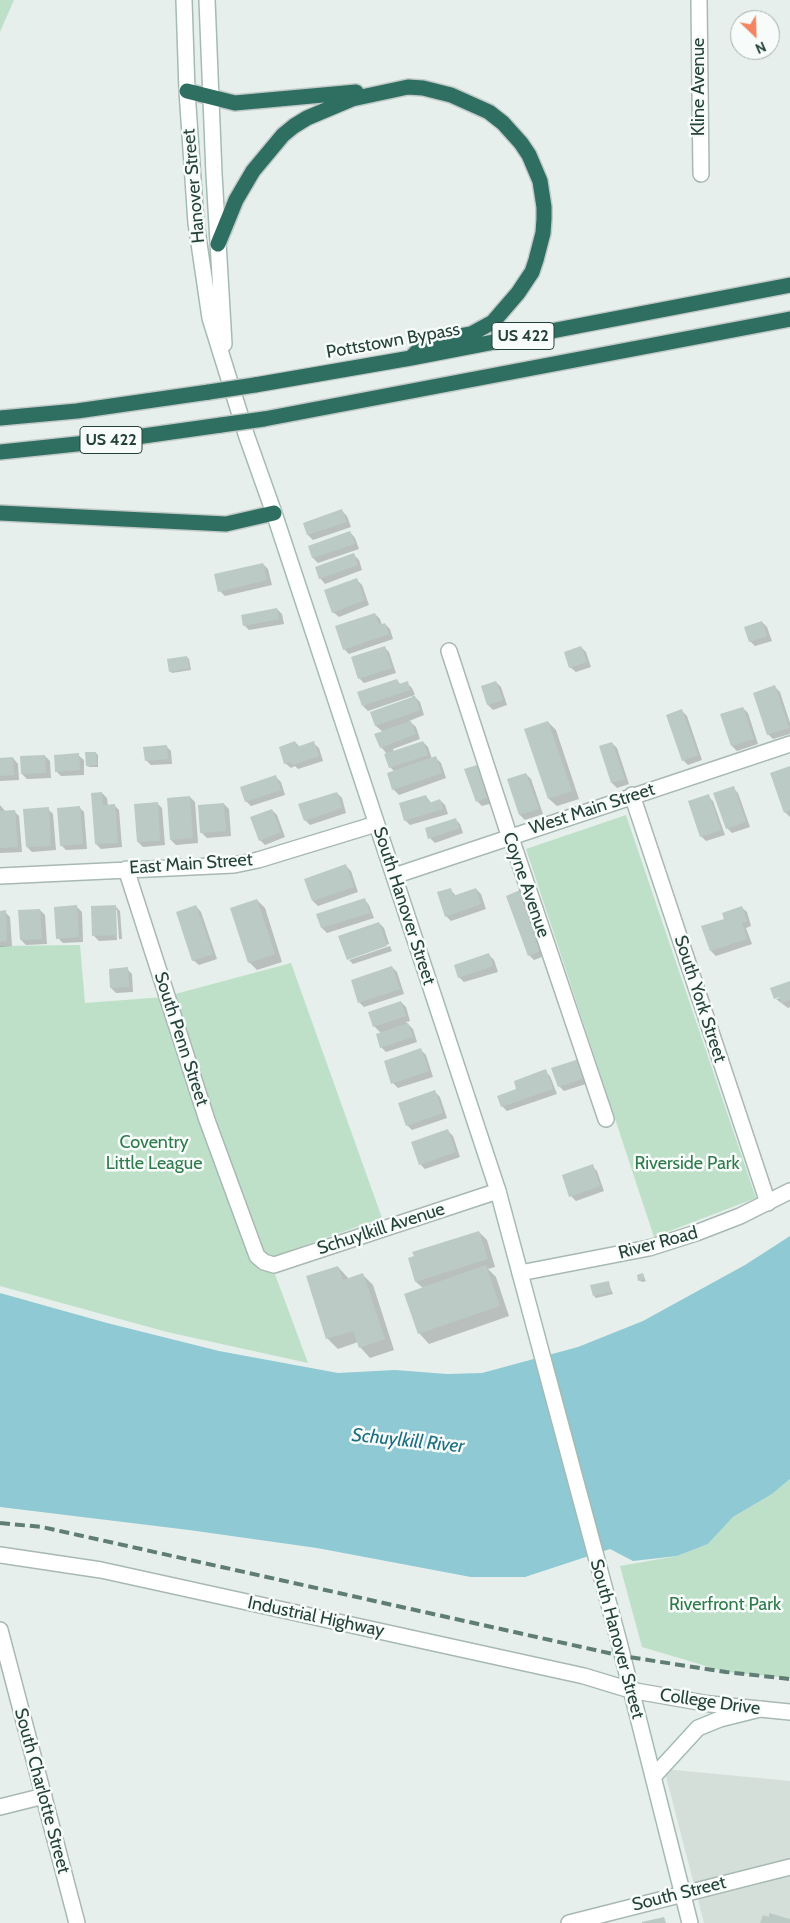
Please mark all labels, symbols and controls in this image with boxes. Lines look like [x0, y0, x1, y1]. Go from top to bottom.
north arrow [730, 10, 780, 60]
street label: Kline Avenue [688, 38, 710, 136]
text: N [753, 38, 769, 58]
street label: Hanover Street [178, 128, 210, 244]
street label: Pottstown Bypass [324, 319, 462, 363]
road number: US 422 [492, 322, 554, 350]
road number: US 422 [80, 426, 142, 454]
street label: West Main Street [527, 779, 657, 839]
street label: South Hanover Street [368, 824, 440, 988]
street label: Coyne Avenue [498, 829, 554, 941]
street label: East Main Street [129, 849, 253, 879]
street label: South York Street [669, 933, 731, 1065]
street label: South Penn Street [149, 969, 213, 1109]
park label: Coventry Little League [106, 1132, 202, 1174]
park label: Riverside Park [634, 1153, 740, 1175]
street label: Schuylkill Avenue [315, 1198, 447, 1260]
street label: River Road [616, 1222, 700, 1264]
water label: Schuylkill River [351, 1424, 465, 1458]
street label: South Hanover Street [585, 1557, 649, 1721]
street label: Industrial Highway [246, 1592, 386, 1642]
park label: Riverfront Park [669, 1594, 781, 1616]
street label: College Drive [659, 1684, 761, 1720]
street label: South Charlotte Street [10, 1706, 74, 1876]
street label: South Street [630, 1872, 728, 1916]

